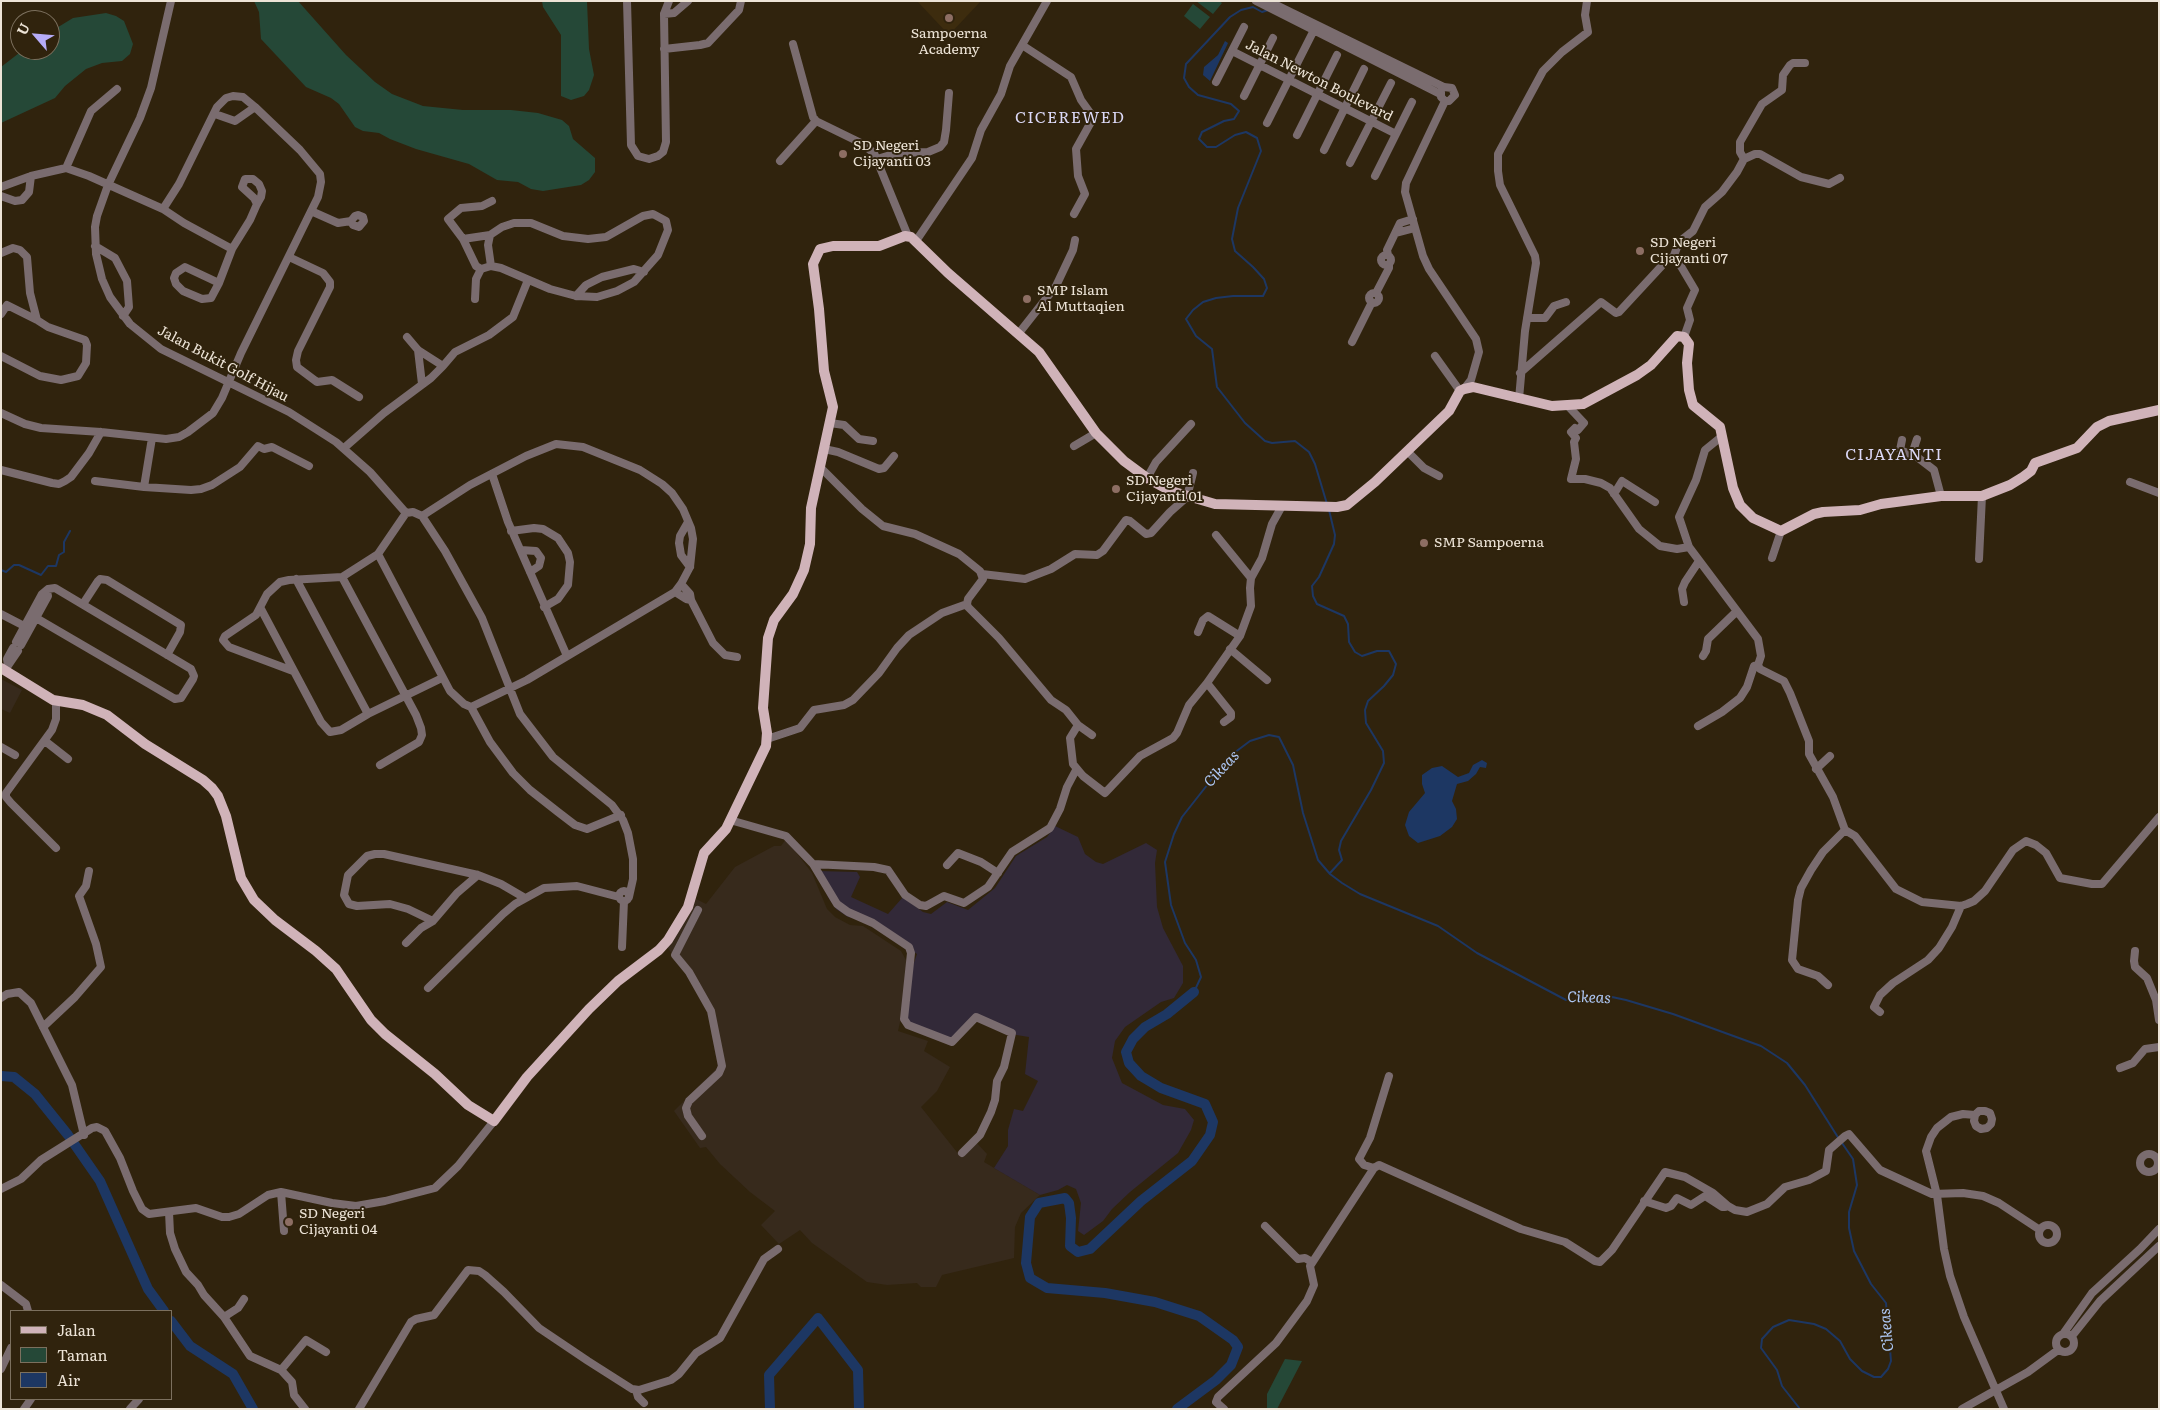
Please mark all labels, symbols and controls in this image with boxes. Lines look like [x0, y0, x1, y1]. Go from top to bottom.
north arrow [10, 10, 60, 60]
marker: Sampoerna Academy [943, 12, 955, 24]
text: U [11, 19, 34, 38]
place label: Sampoerna Academy [911, 26, 987, 58]
street label: Jalan Newton Boulevard [1242, 36, 1396, 126]
district label: CICEREWED [1014, 108, 1126, 128]
place label: SD Negeri Cijayanti 03 [853, 138, 931, 170]
marker: SD Negeri Cijayanti 03 [837, 148, 849, 160]
place label: SD Negeri Cijayanti 07 [1650, 235, 1728, 268]
marker: SD Negeri Cijayanti 07 [1634, 245, 1646, 257]
place label: SMP Islam Al Muttaqien [1037, 283, 1125, 316]
marker: SMP Islam Al Muttaqien [1021, 293, 1033, 305]
street label: Jalan Bukit Golf Hijau [154, 322, 292, 406]
district label: CIJAYANTI [1844, 445, 1944, 465]
place label: SD Negeri Cijayanti 01 [1126, 473, 1202, 506]
marker: SD Negeri Cijayanti 01 [1110, 483, 1122, 495]
place label: SMP Sampoerna [1434, 535, 1544, 551]
marker: SMP Sampoerna [1418, 537, 1430, 549]
water label: Cikeas [1201, 747, 1243, 791]
water label: Cikeas [1567, 988, 1611, 1008]
place label: SD Negeri Cijayanti 04 [299, 1206, 377, 1238]
marker: SD Negeri Cijayanti 04 [283, 1216, 295, 1228]
water label: Cikeas [1876, 1308, 1898, 1352]
legend [10, 1310, 172, 1400]
text: Jalan [57, 1318, 96, 1341]
text: Taman [57, 1343, 107, 1366]
text: Air [57, 1368, 80, 1391]

